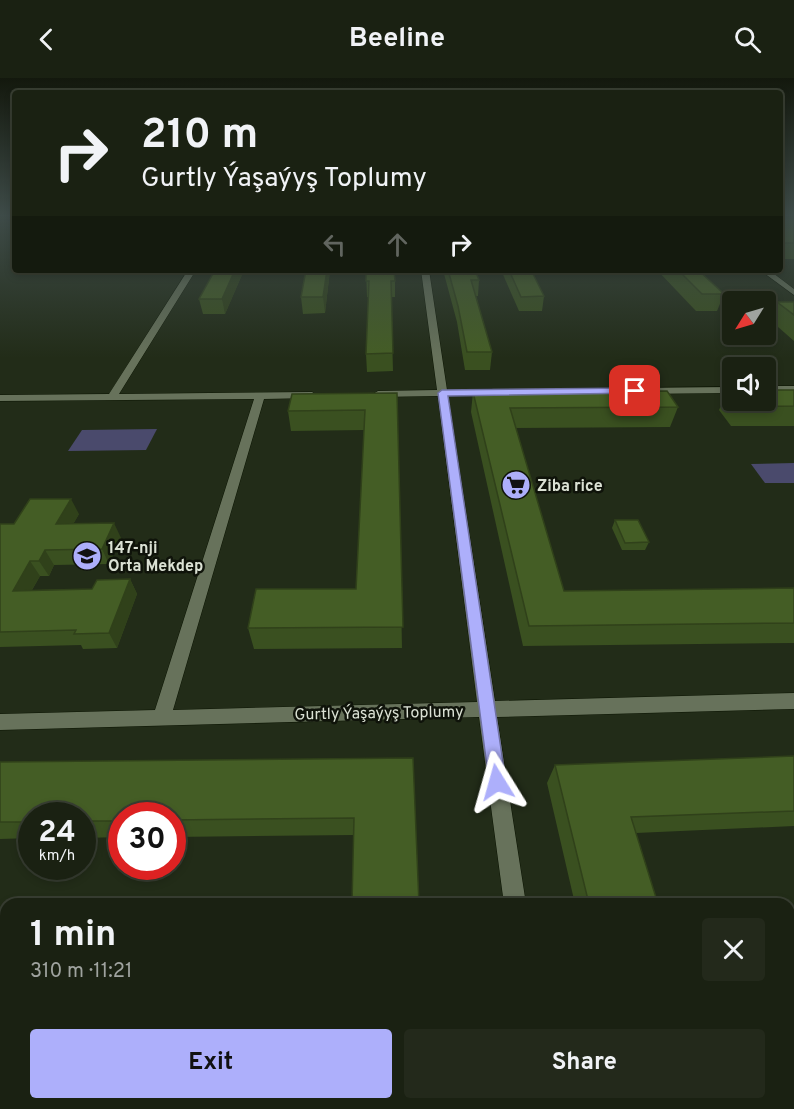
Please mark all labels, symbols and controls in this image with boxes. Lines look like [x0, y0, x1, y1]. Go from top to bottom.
text: Beeline [349, 22, 445, 56]
icon: back [30, 23, 63, 56]
icon: search [731, 23, 764, 56]
text: 210 m [141, 110, 258, 163]
icon: right [42, 114, 120, 192]
text: Gurtly Ýaşaýyş Toplumy [141, 162, 427, 196]
icon: left [318, 228, 351, 261]
icon: ahead [381, 228, 414, 261]
icon: right [444, 228, 477, 261]
north arrow [722, 291, 776, 345]
map controls [722, 291, 776, 411]
button: sound [722, 357, 776, 411]
pin [609, 365, 660, 416]
icon: arrive [618, 374, 651, 407]
supermarket icon: Ziba rice [500, 469, 532, 501]
place label: Ziba rice [537, 477, 603, 497]
place label: 147-nji Orta Mekdep [108, 539, 203, 577]
school or university icon: 147-nji Orta Mekdep [71, 540, 103, 572]
street label: Gurtly Ýaşaýyş Toplumy [294, 701, 464, 725]
position arrow [465, 750, 529, 814]
speed limit sign: 30 [108, 802, 186, 880]
text: 24 [38, 815, 76, 852]
text: km/h [39, 847, 75, 866]
text: 1 min [30, 913, 116, 959]
button: close [702, 918, 765, 981]
text: 310 m · 11:21 [30, 959, 132, 985]
button: Exit [30, 1029, 392, 1098]
button: Share [404, 1029, 765, 1098]

